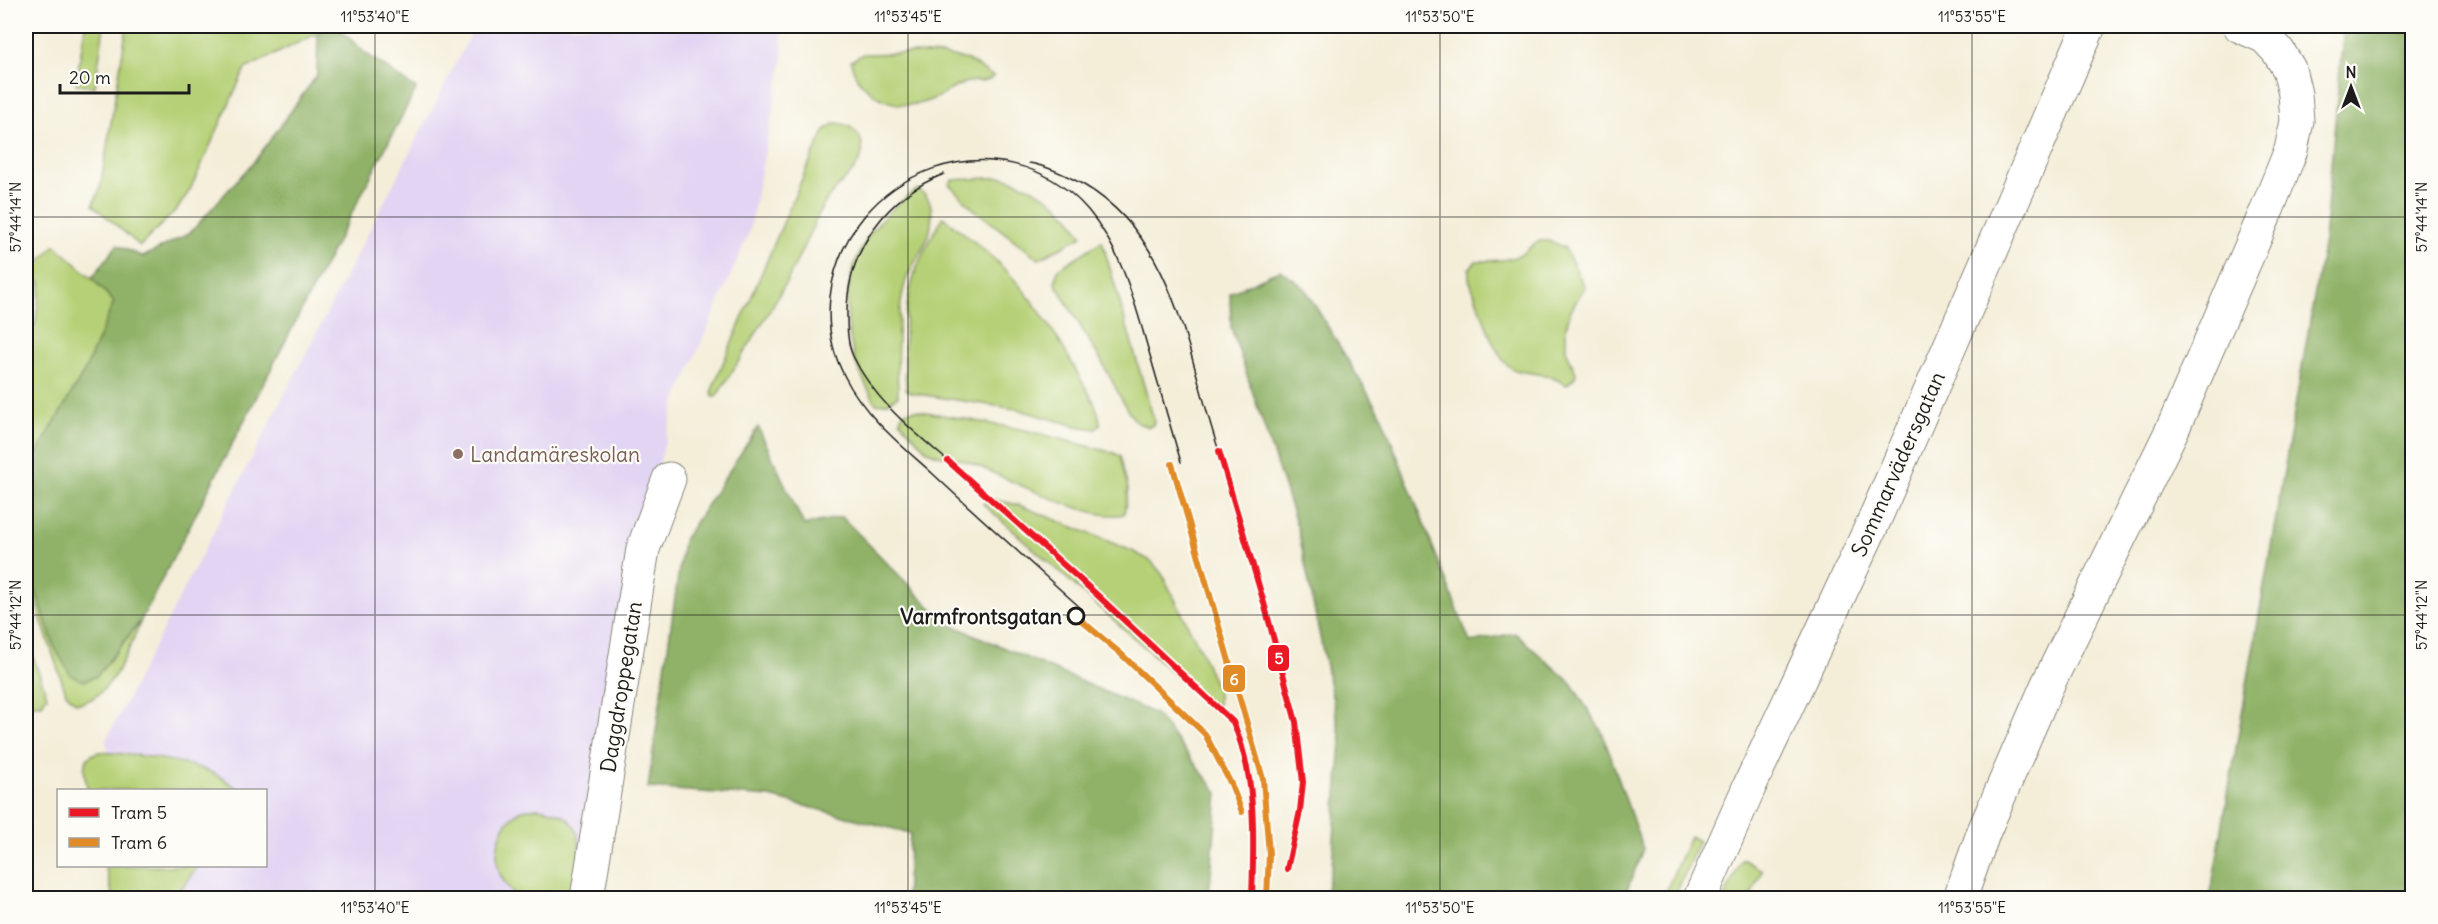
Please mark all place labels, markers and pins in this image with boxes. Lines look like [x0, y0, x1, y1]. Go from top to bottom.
place label: Landamäreskolan [470, 441, 640, 468]
marker: Landamäreskolan [451, 447, 465, 461]
place label: Varmfrontsgatan [900, 603, 1062, 630]
marker: Varmfrontsgatan [1067, 607, 1085, 625]

